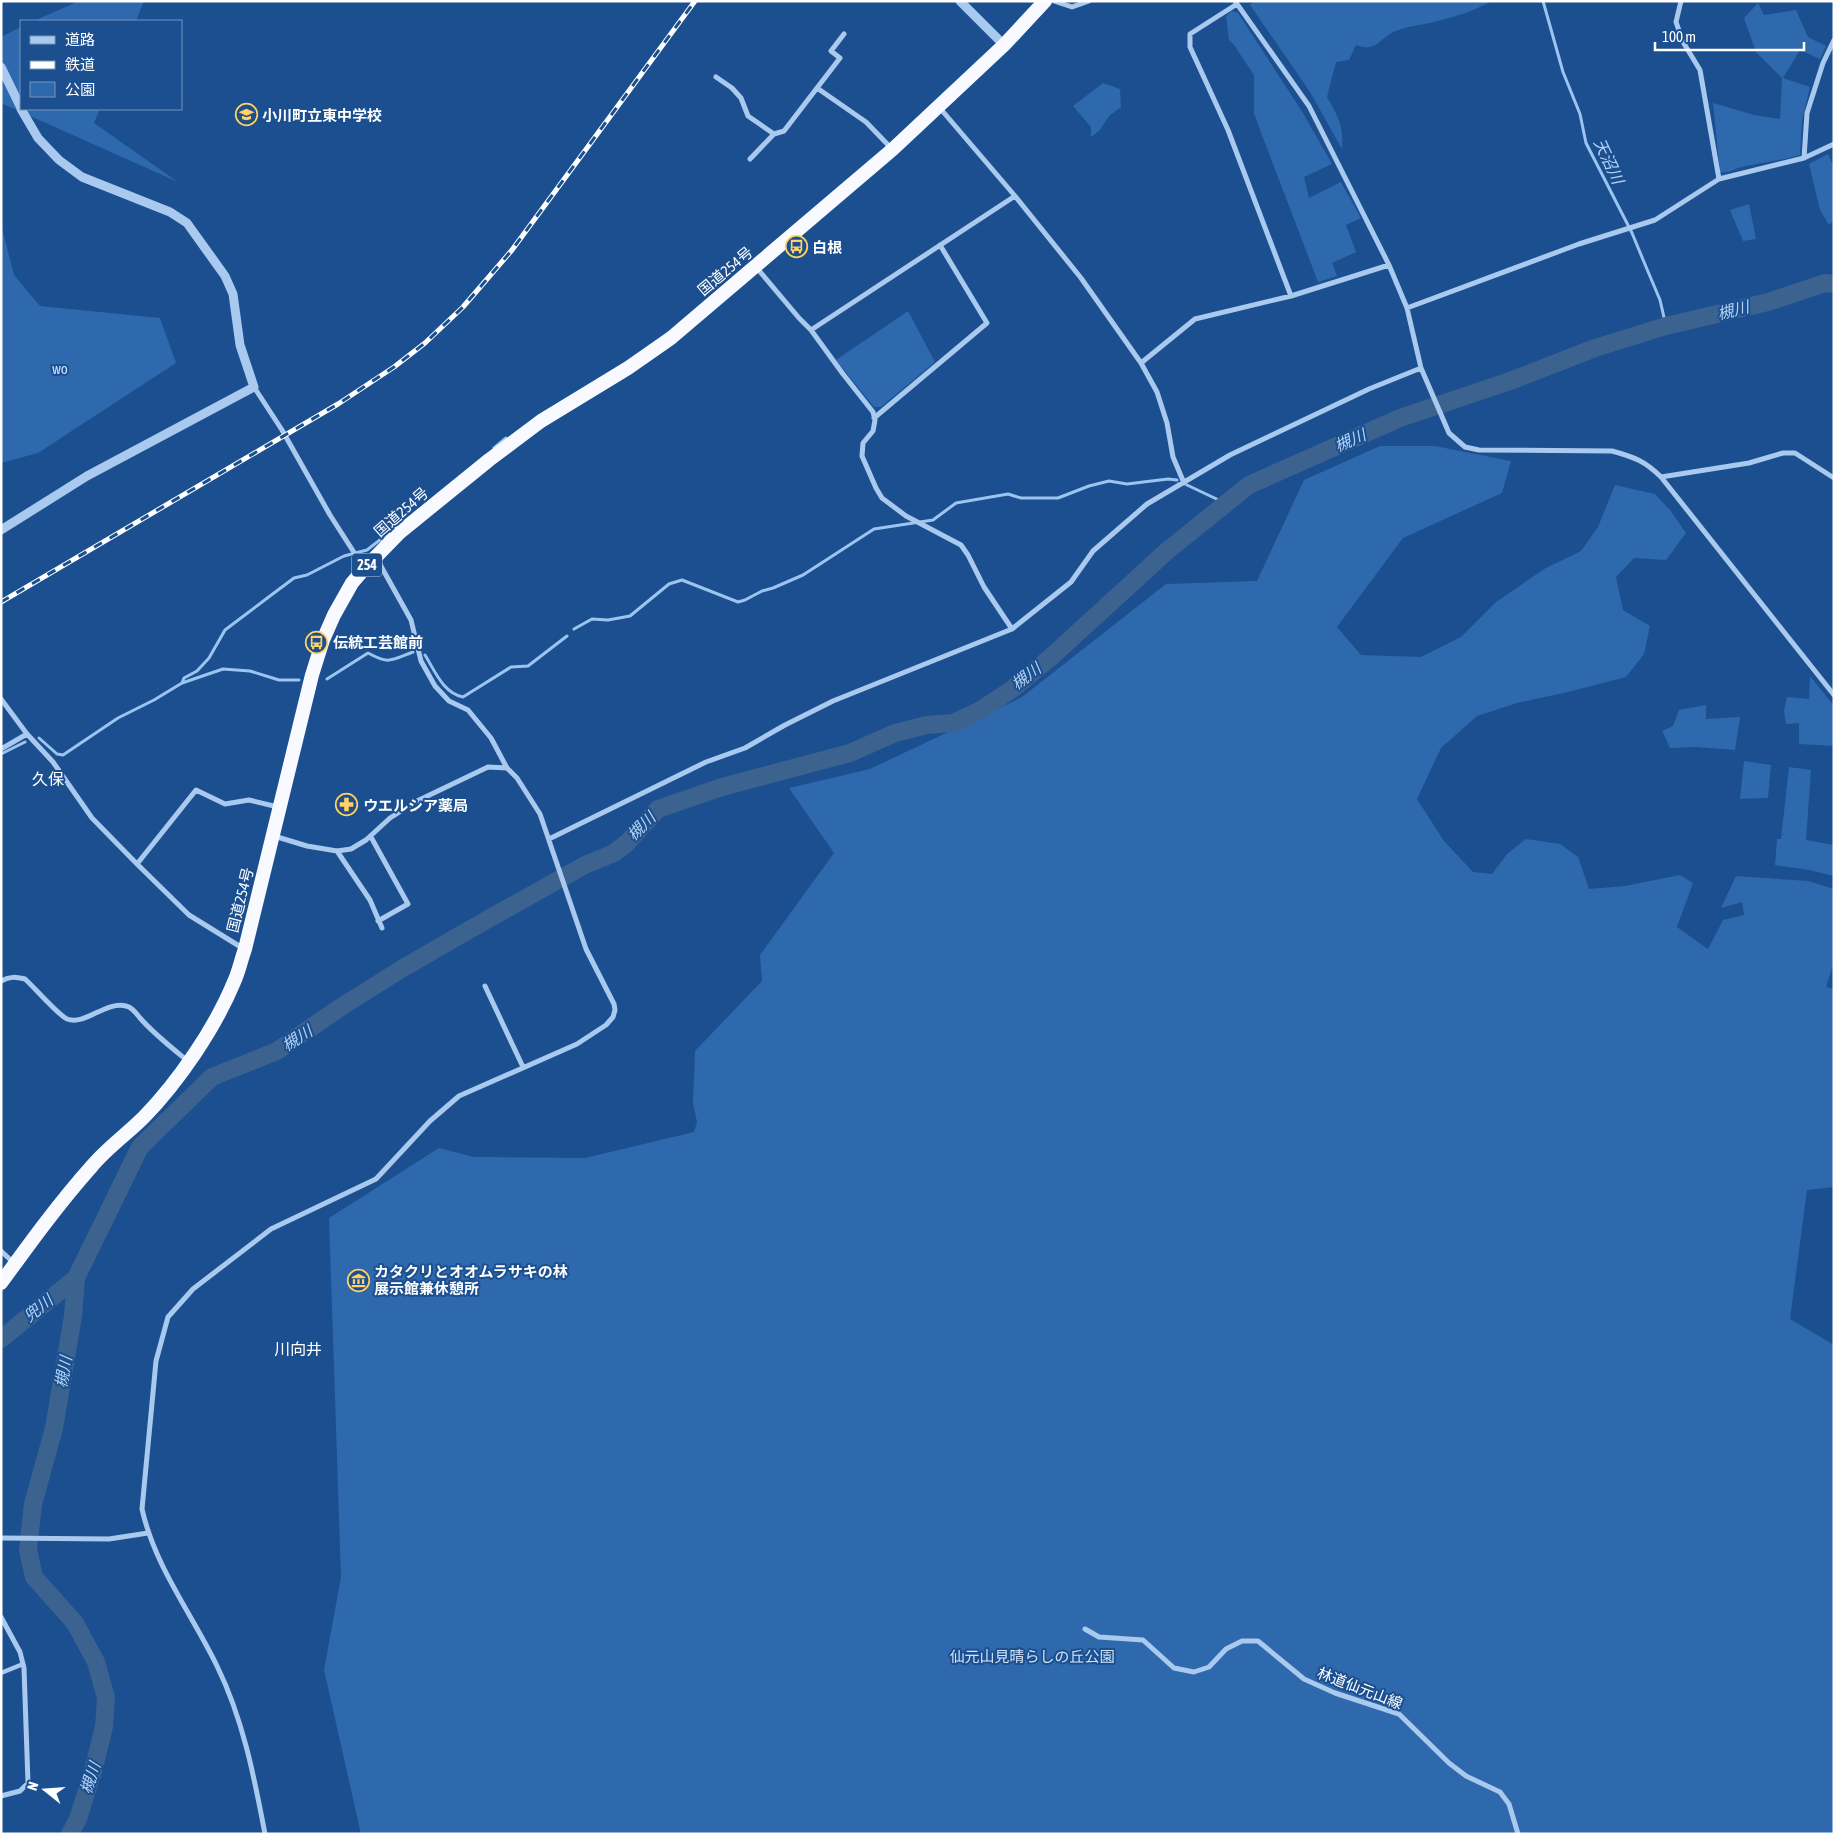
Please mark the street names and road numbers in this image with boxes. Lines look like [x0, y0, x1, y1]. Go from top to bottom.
street label: 国道254号 [694, 243, 756, 299]
street label: 国道254号 [370, 484, 432, 540]
road number: 254 [352, 554, 382, 576]
street label: 国道254号 [224, 866, 256, 934]
street label: 林道仙元山線 [1315, 1664, 1405, 1712]

